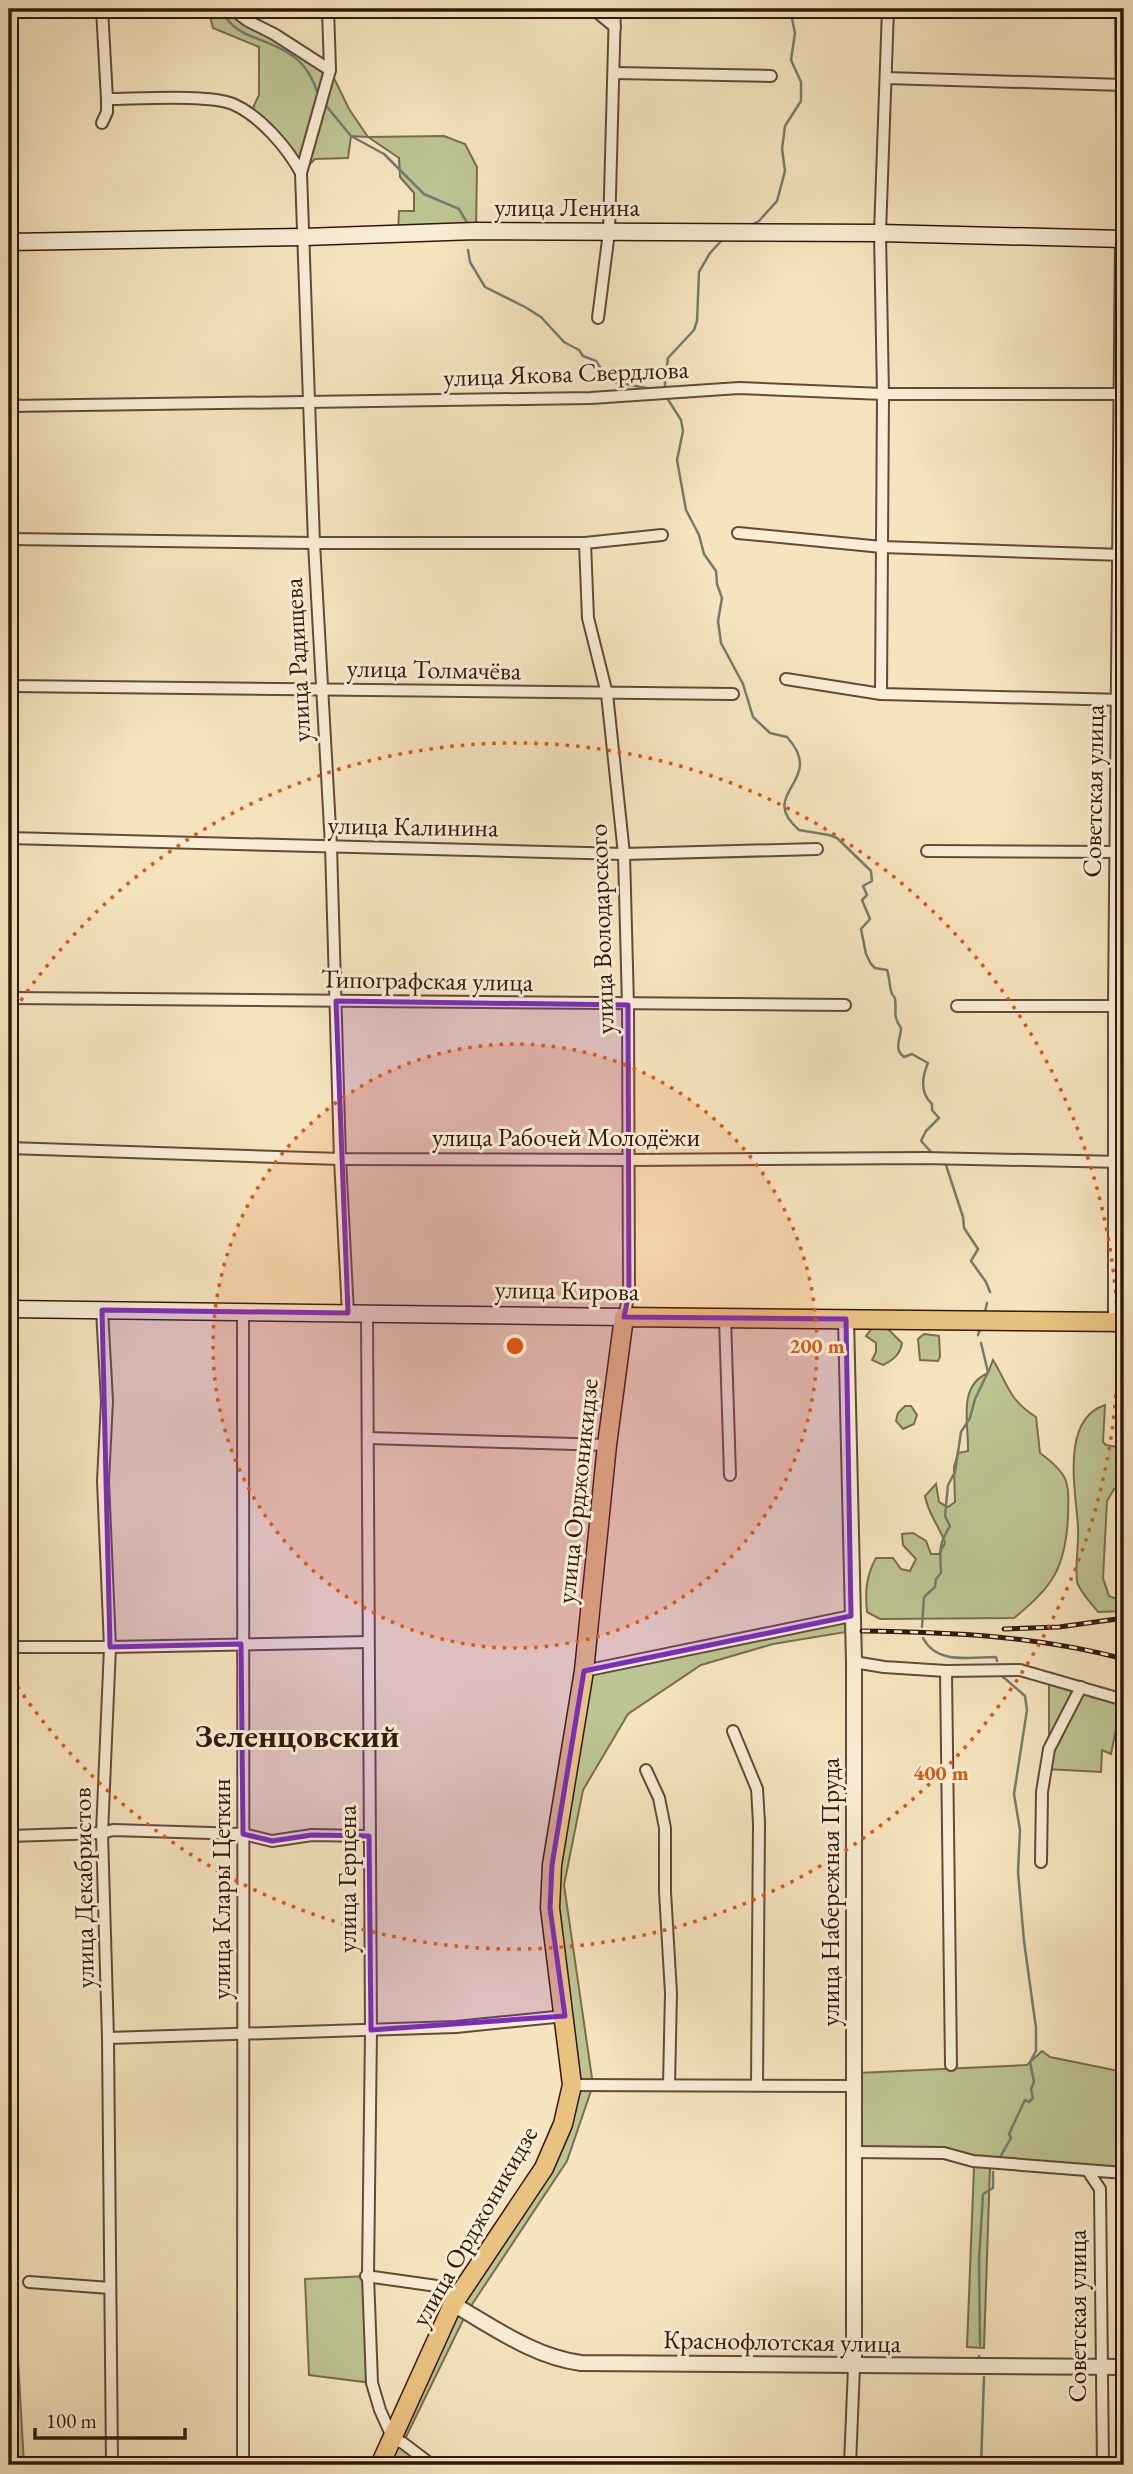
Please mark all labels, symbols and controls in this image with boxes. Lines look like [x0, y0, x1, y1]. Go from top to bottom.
street label: улица Ленина [494, 190, 640, 224]
street label: улица Якова Свердлова [443, 352, 690, 394]
street label: улица Радищева [276, 576, 318, 743]
street label: улица Толмачёва [346, 650, 522, 688]
street label: Советская улица [1074, 703, 1112, 878]
street label: улица Калинина [327, 808, 499, 844]
street label: улица Володарского [580, 823, 622, 1035]
street label: Типографская улица [321, 961, 534, 999]
street label: улица Рабочей Молодёжи [432, 1120, 700, 1154]
street label: улица Кирова [494, 1272, 640, 1308]
text: 200 m [789, 1332, 845, 1359]
centre of rings [503, 1334, 527, 1358]
street label: улица Орджоникидзе [548, 1377, 606, 1605]
district label: Зеленцовский [195, 1714, 399, 1757]
street label: улица Набережная Пруда [813, 1757, 847, 2026]
text: 400 m [913, 1759, 969, 1786]
street label: улица Клары Цеткин [204, 1778, 238, 2000]
street label: улица Декабристов [64, 1787, 102, 1989]
street label: улица Герцена [330, 1804, 364, 1953]
street label: улица Орджоникидзе [403, 2119, 545, 2333]
street label: Советская улица [1060, 2229, 1094, 2403]
street label: Краснофлотская улица [663, 2322, 902, 2360]
scale bar [35, 2397, 186, 2441]
text: 100 m [46, 2407, 97, 2434]

